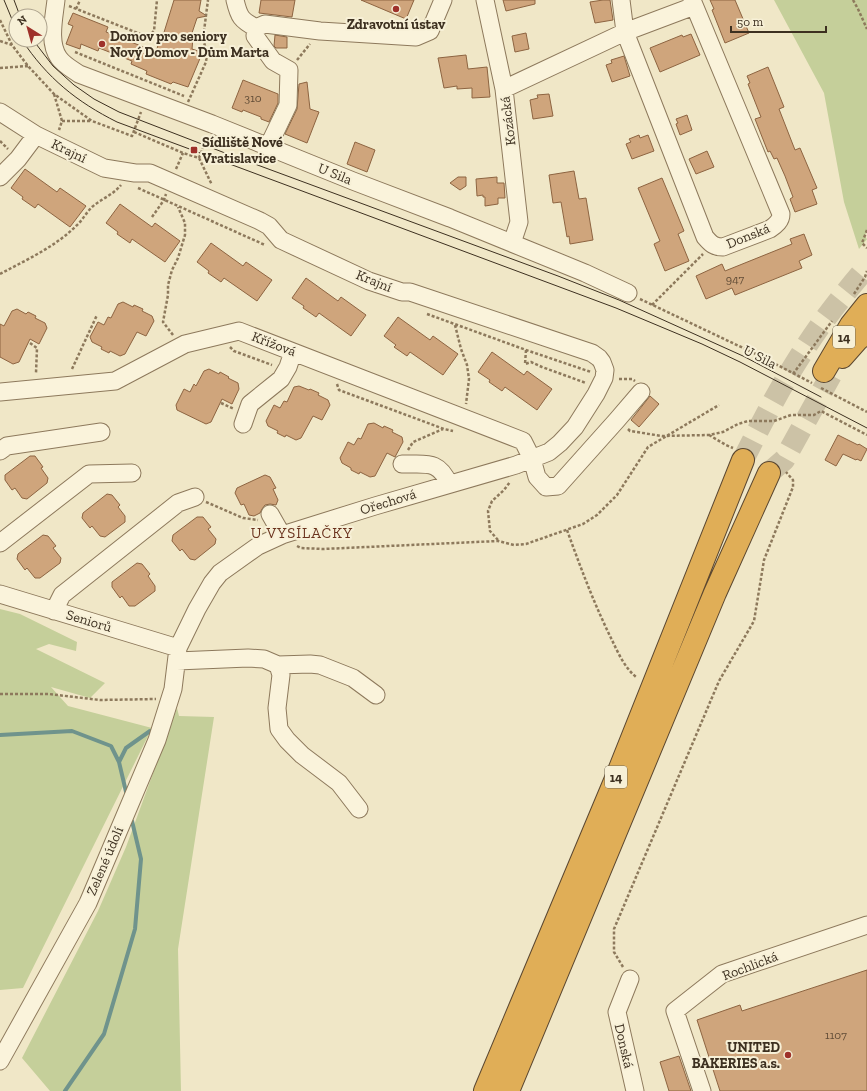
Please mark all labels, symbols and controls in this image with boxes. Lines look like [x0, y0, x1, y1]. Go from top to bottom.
marker: Zdravotní ústav [391, 4, 401, 14]
north arrow [8, 8, 48, 48]
scale bar [731, 8, 826, 34]
text: N [15, 12, 30, 28]
text: 50 m [737, 15, 764, 29]
place label: Zdravotní ústav [347, 16, 446, 33]
place label: Domov pro seniory Nový Domov - Dům Marta [110, 28, 269, 61]
marker: Domov pro seniory Nový Domov - Dům Marta [97, 39, 107, 49]
house number: 310 [244, 91, 262, 105]
street label: Kozácká [497, 95, 519, 147]
place label: Sídliště Nové Vratislavice [202, 134, 283, 167]
street label: Krajní [49, 135, 89, 167]
marker: Sídliště Nové Vratislavice [189, 145, 199, 155]
street label: U Sila [316, 160, 355, 189]
street label: Donská [724, 220, 772, 252]
street label: Krajní [354, 266, 394, 296]
house number: 947 [726, 272, 744, 286]
road number: 14 [833, 326, 855, 348]
street label: Křížová [249, 328, 299, 360]
street label: U Sila [740, 341, 780, 373]
street label: Ořechová [358, 485, 418, 519]
district label: U VYSÍLAČKY [251, 524, 353, 542]
street label: Seniorů [64, 606, 114, 636]
road number: 14 [605, 766, 627, 788]
street label: Zelené údolí [83, 824, 127, 898]
street label: Rochlická [720, 948, 780, 984]
street label: Donská [611, 1022, 637, 1070]
house number: 1107 [825, 1028, 847, 1042]
place label: UNITED BAKERIES a.s. [692, 1039, 780, 1072]
marker: UNITED BAKERIES a.s. [783, 1050, 793, 1060]

